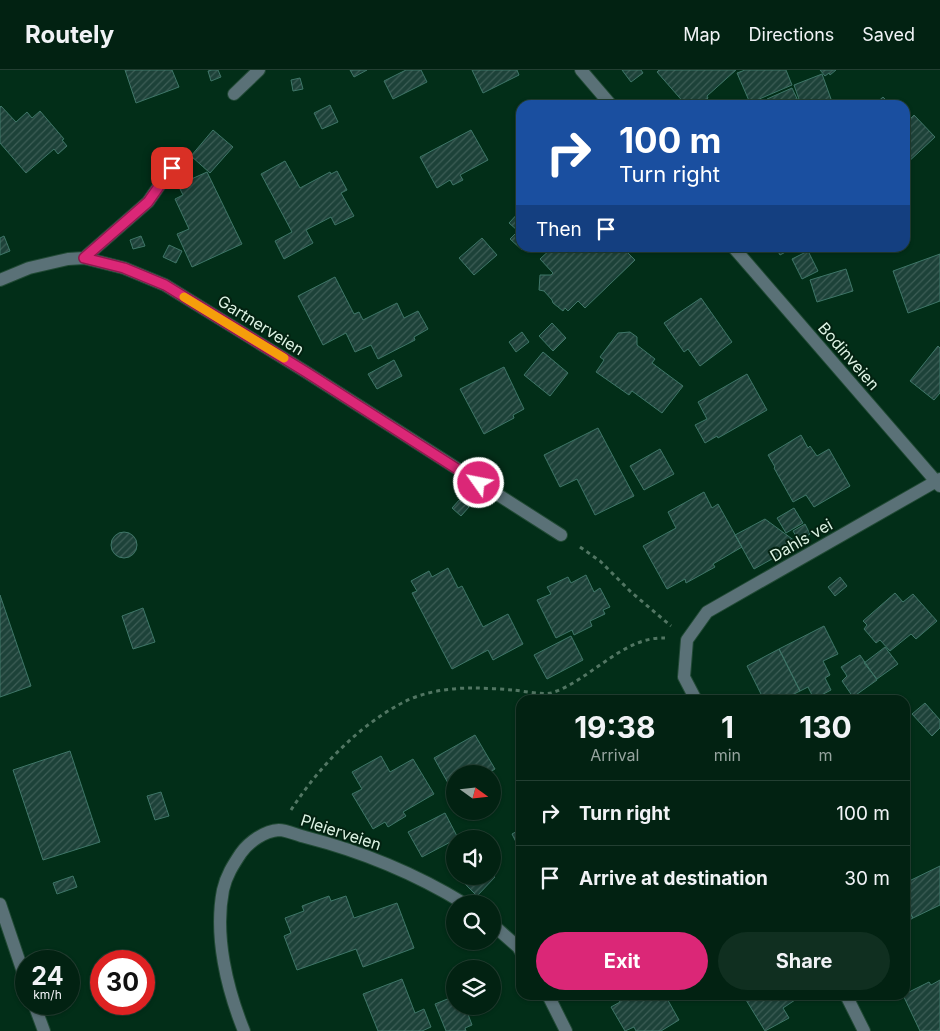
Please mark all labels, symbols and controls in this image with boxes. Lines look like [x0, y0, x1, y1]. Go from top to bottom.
text: Routely [25, 20, 114, 49]
text: Map [683, 24, 721, 45]
text: Directions [749, 24, 834, 45]
text: Saved [862, 24, 915, 45]
text: 100 m [619, 119, 722, 161]
icon: right [536, 120, 601, 185]
pin [151, 147, 193, 189]
icon: arrive [158, 154, 186, 182]
text: Turn right [619, 161, 720, 187]
icon: arrive [592, 215, 620, 243]
text: Then [536, 218, 582, 241]
street label: Gartnerveien [214, 291, 308, 359]
street label: Bodinveien [814, 318, 884, 394]
position arrow [452, 456, 504, 508]
street label: Dahls vei [766, 514, 836, 566]
text: 19:38 [574, 709, 656, 745]
text: 1 [721, 709, 734, 745]
text: 130 [799, 709, 852, 745]
text: Arrival [590, 745, 639, 765]
text: min [714, 745, 741, 765]
text: m [818, 745, 833, 765]
north arrow [446, 765, 501, 820]
map controls [446, 765, 501, 1015]
icon: right [536, 799, 564, 827]
text: Turn right [579, 802, 670, 825]
text: 100 m [836, 802, 890, 825]
street label: Pleierveien [298, 810, 384, 854]
button: sound [446, 830, 501, 885]
icon: arrive [536, 864, 564, 892]
text: Arrive at destination [579, 867, 768, 890]
text: 30 m [844, 867, 890, 890]
button: search [446, 895, 501, 950]
button: Exit [536, 932, 708, 990]
button: Share [718, 932, 890, 990]
speed limit sign: 30 [90, 950, 155, 1015]
button: layers [446, 960, 501, 1015]
text: 24 [31, 961, 64, 991]
text: km/h [33, 987, 62, 1002]

